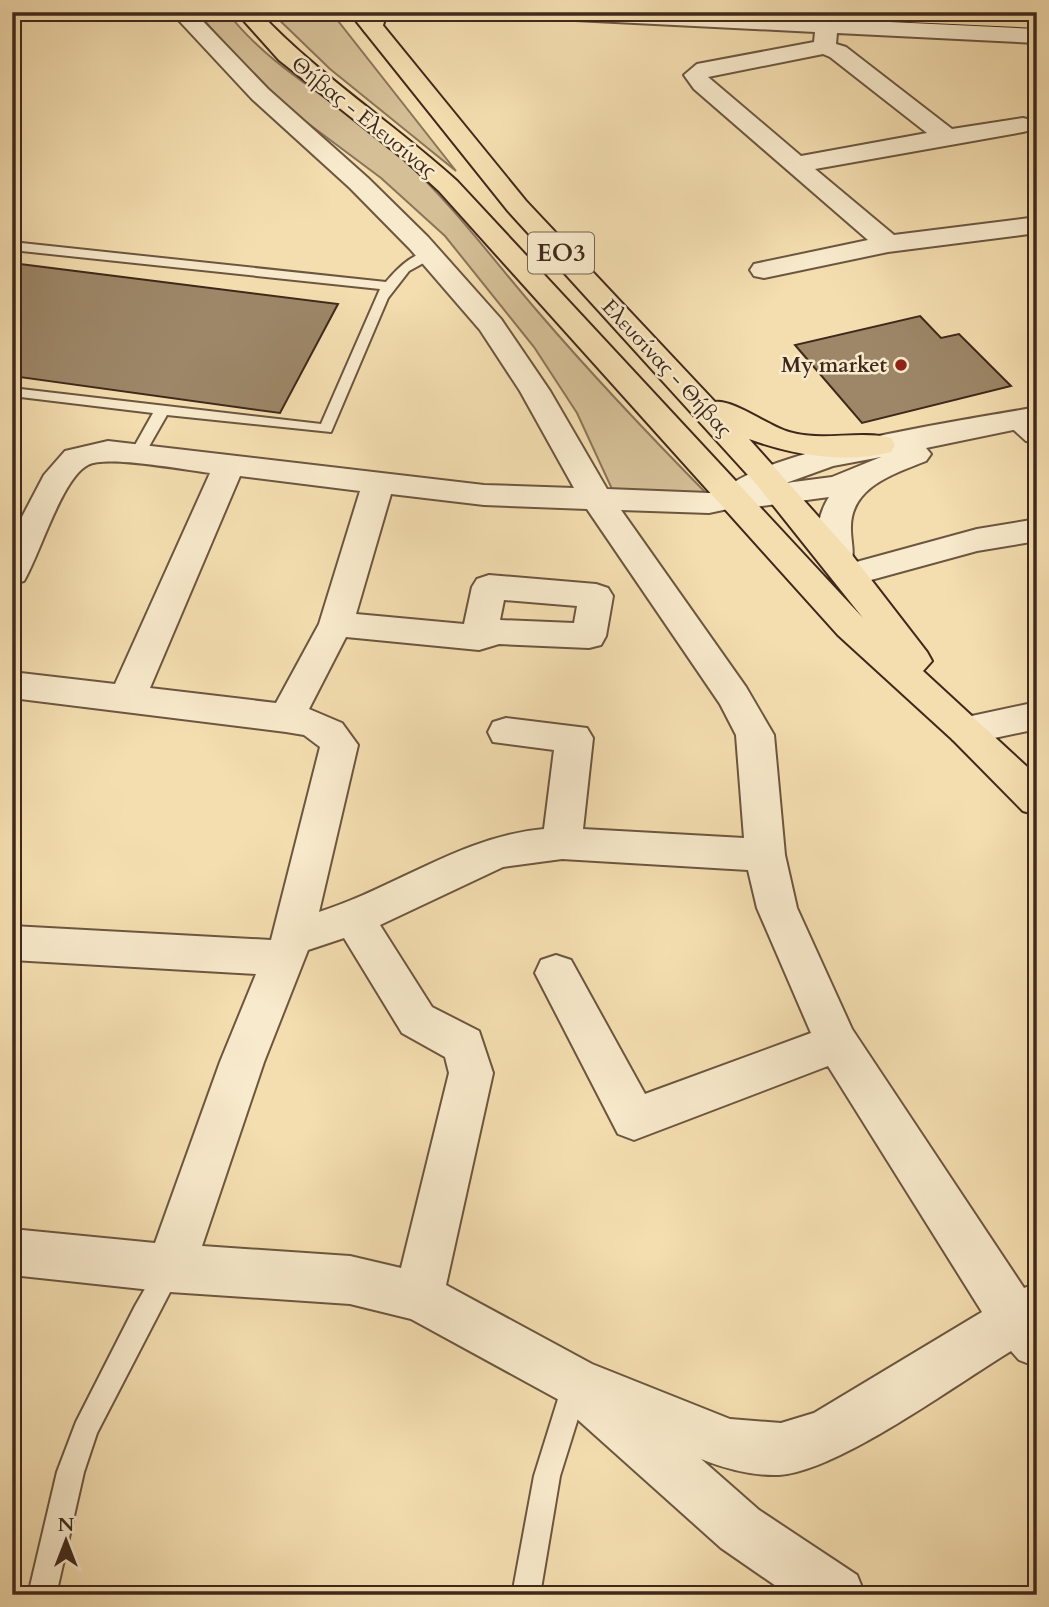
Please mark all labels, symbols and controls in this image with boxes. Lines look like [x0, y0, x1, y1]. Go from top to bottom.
street label: Θήβας - Ελευσίνας [285, 50, 442, 185]
road number: ΕΟ3 [528, 232, 594, 274]
street label: Ελευσίνας - Θήβας [595, 293, 738, 444]
place label: My market [781, 351, 888, 380]
marker: My market [893, 357, 909, 373]
north arrow [32, 1506, 102, 1576]
text: N [58, 1512, 75, 1538]

